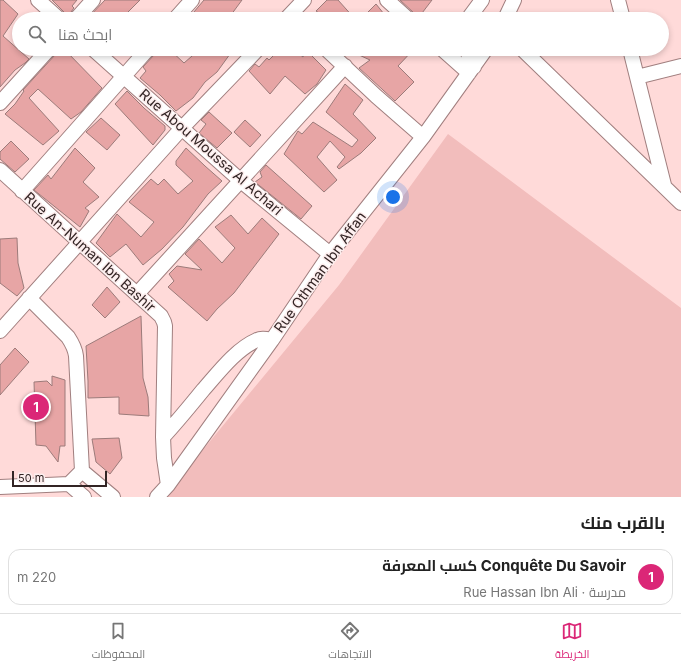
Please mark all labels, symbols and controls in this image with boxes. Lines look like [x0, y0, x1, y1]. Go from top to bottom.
search box [12, 12, 669, 56]
icon: search [26, 23, 48, 45]
text: ابحث هنا [58, 25, 112, 44]
street label: Rue Abou Moussa Al Achari [136, 85, 286, 218]
your location [383, 187, 403, 207]
street label: Rue An-Numan Ibn Bashir [21, 188, 159, 315]
street label: Rue Othman Ibn Affan [270, 208, 369, 335]
pin: 1 [23, 392, 49, 422]
scale bar [12, 469, 107, 488]
text: 50 m [18, 471, 44, 485]
text: بالقرب منك [581, 513, 665, 533]
text: Conquête Du Savoir كسب المعرفة [382, 556, 626, 575]
text: 220 m [17, 569, 56, 585]
text: 1 [648, 569, 654, 585]
text: مدرسة · Rue Hassan Ibn Ali [463, 584, 626, 600]
tab: المحفوظات [92, 620, 145, 664]
tab: الاتجاهات [328, 620, 372, 664]
tab: الخريطة [555, 620, 589, 664]

